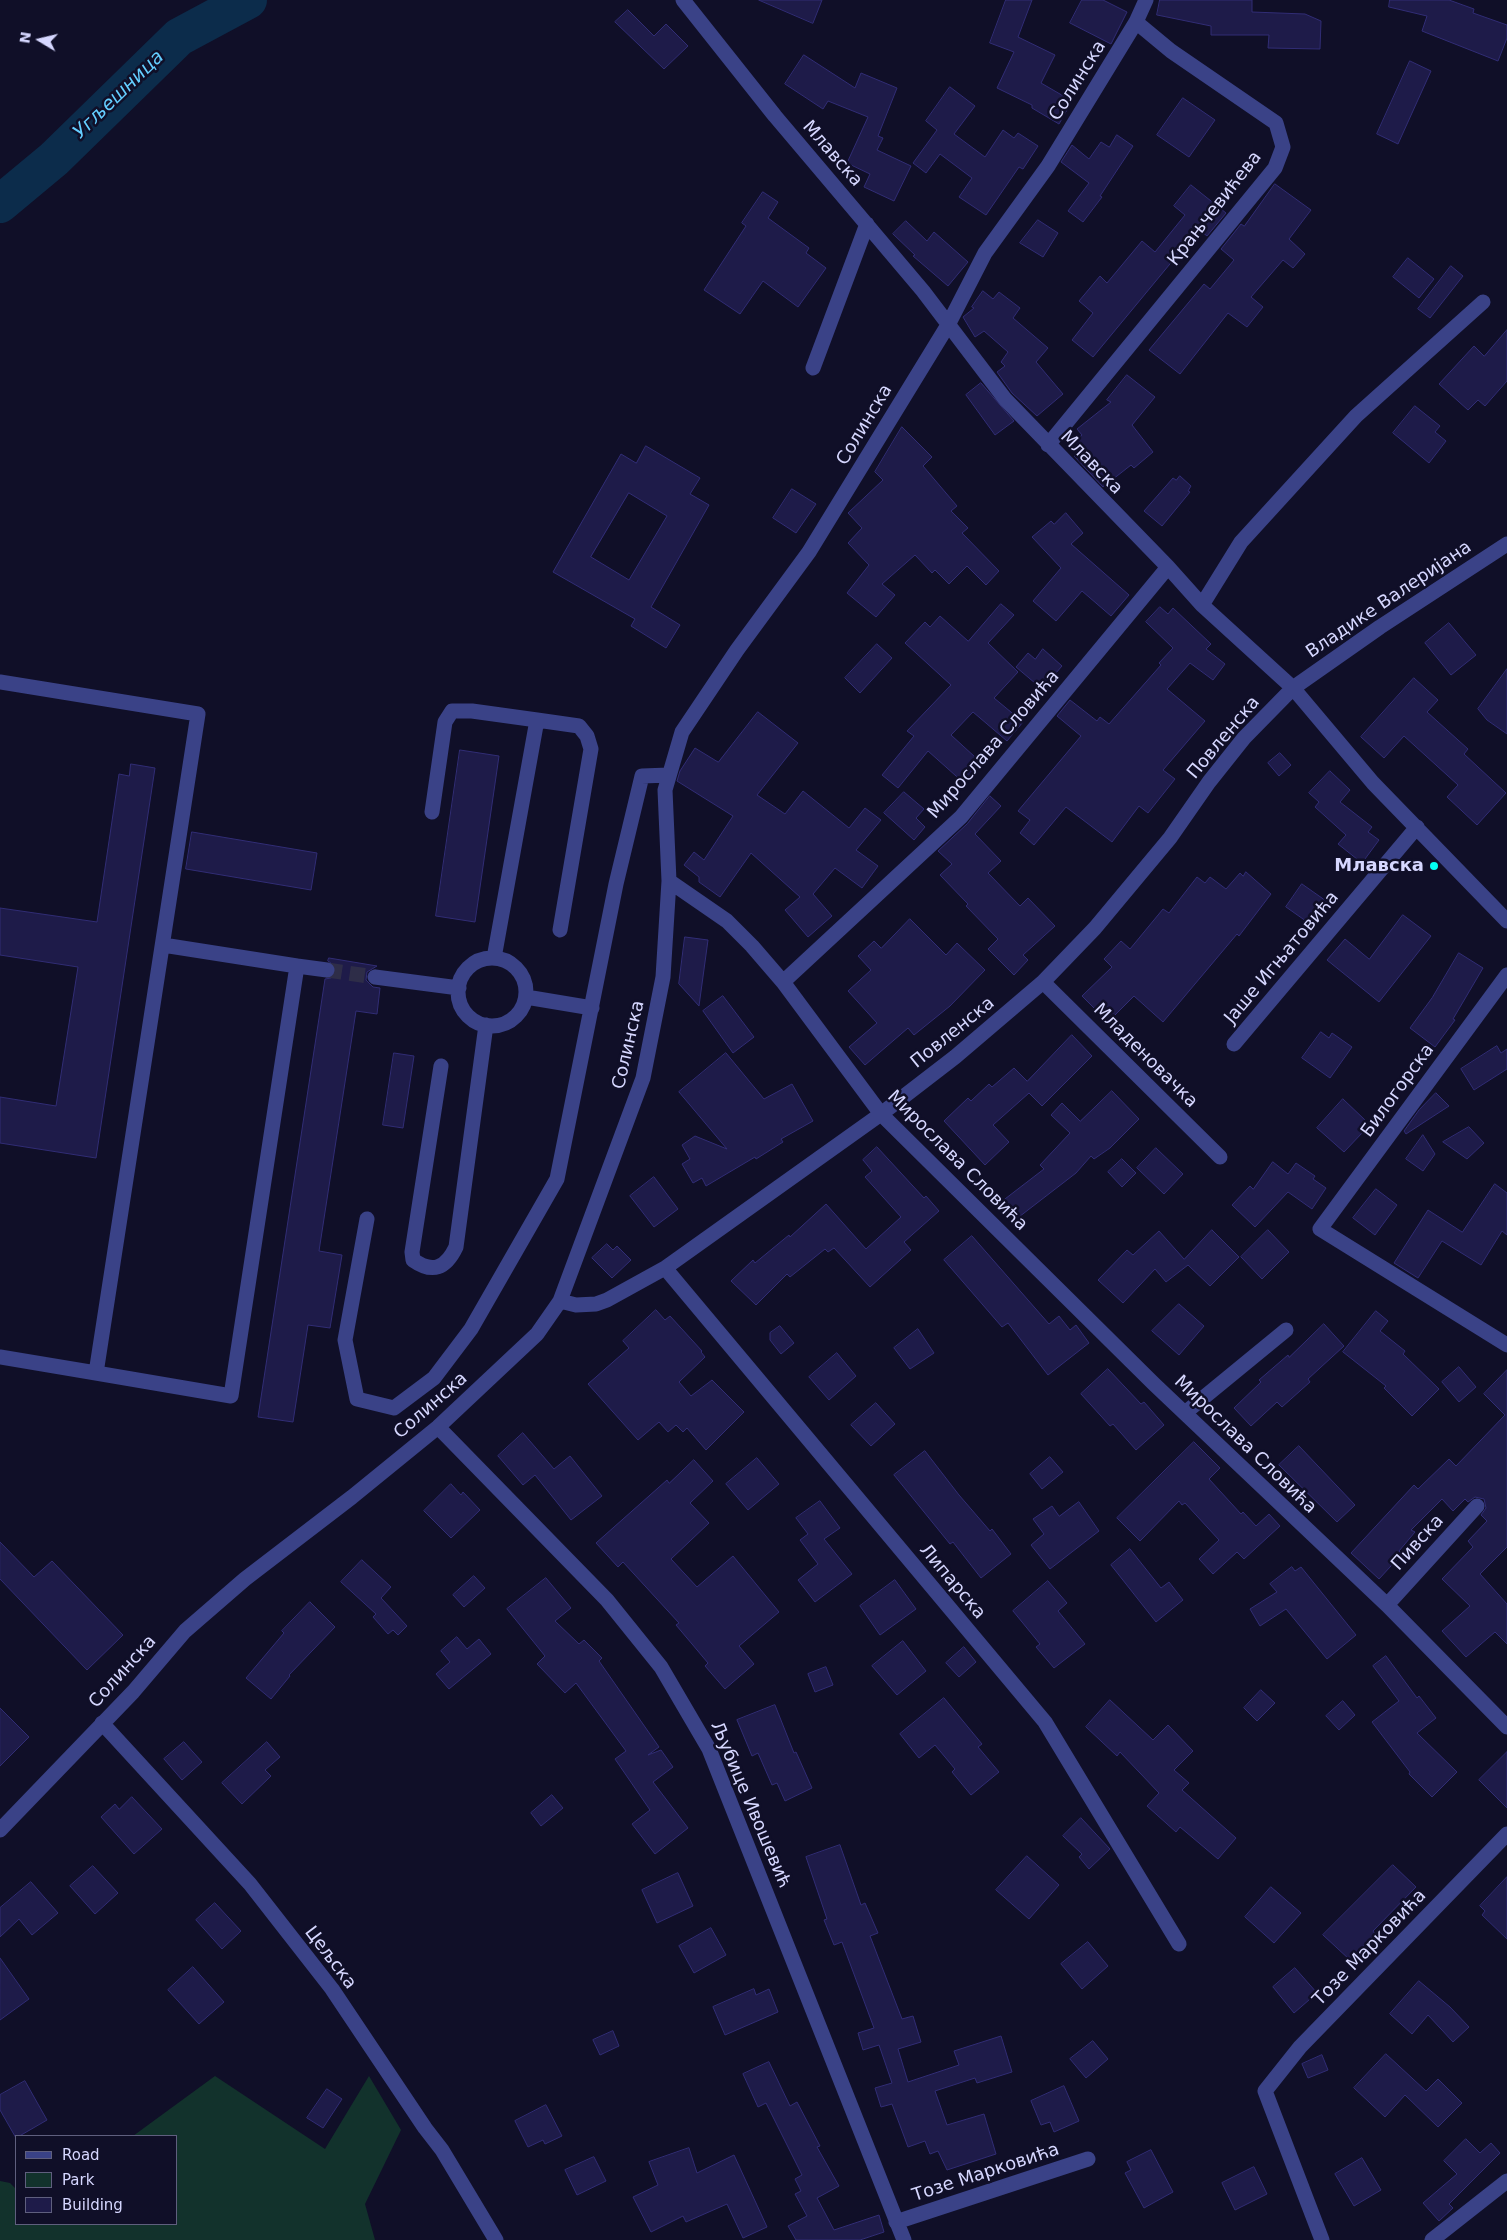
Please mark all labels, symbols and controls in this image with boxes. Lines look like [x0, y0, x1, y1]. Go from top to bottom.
north arrow [15, 15, 65, 65]
text: N [16, 31, 34, 45]
street label: Солинска [1045, 37, 1111, 125]
water label: Угљешница [69, 46, 169, 144]
street label: Млавска [797, 117, 867, 191]
street label: Крањчевићева [1163, 147, 1267, 271]
street label: Солинска [832, 381, 898, 469]
street label: Млавска [1055, 427, 1127, 499]
street label: Владике Валеријана [1302, 537, 1476, 663]
street label: Мирослава Словића [924, 666, 1064, 824]
street label: Повленска [1183, 692, 1265, 784]
place label: Млавска [1334, 855, 1424, 877]
marker: Млавска [1428, 860, 1440, 872]
street label: Јаше Игњатовића [1220, 887, 1344, 1029]
street label: Повленска [907, 993, 999, 1073]
street label: Солинска [608, 999, 650, 1091]
street label: Младеновачка [1088, 999, 1202, 1113]
street label: Билогорска [1357, 1040, 1439, 1142]
street label: Мирослава Словића [882, 1086, 1032, 1236]
street label: Солинска [390, 1368, 472, 1444]
street label: Мирослава Словића [1169, 1371, 1321, 1519]
street label: Пивска [1387, 1511, 1449, 1575]
street label: Липарска [914, 1540, 990, 1624]
street label: Солинска [85, 1631, 161, 1713]
street label: Љубице Ивошевић [705, 1718, 795, 1892]
street label: Тозе Марковића [1309, 1885, 1431, 2011]
street label: Цељска [299, 1922, 361, 1994]
legend [15, 2135, 178, 2225]
street label: Тозе Марковића [910, 2139, 1062, 2207]
text: Road [62, 2146, 100, 2164]
text: Park [62, 2171, 94, 2189]
text: Building [62, 2196, 123, 2214]

